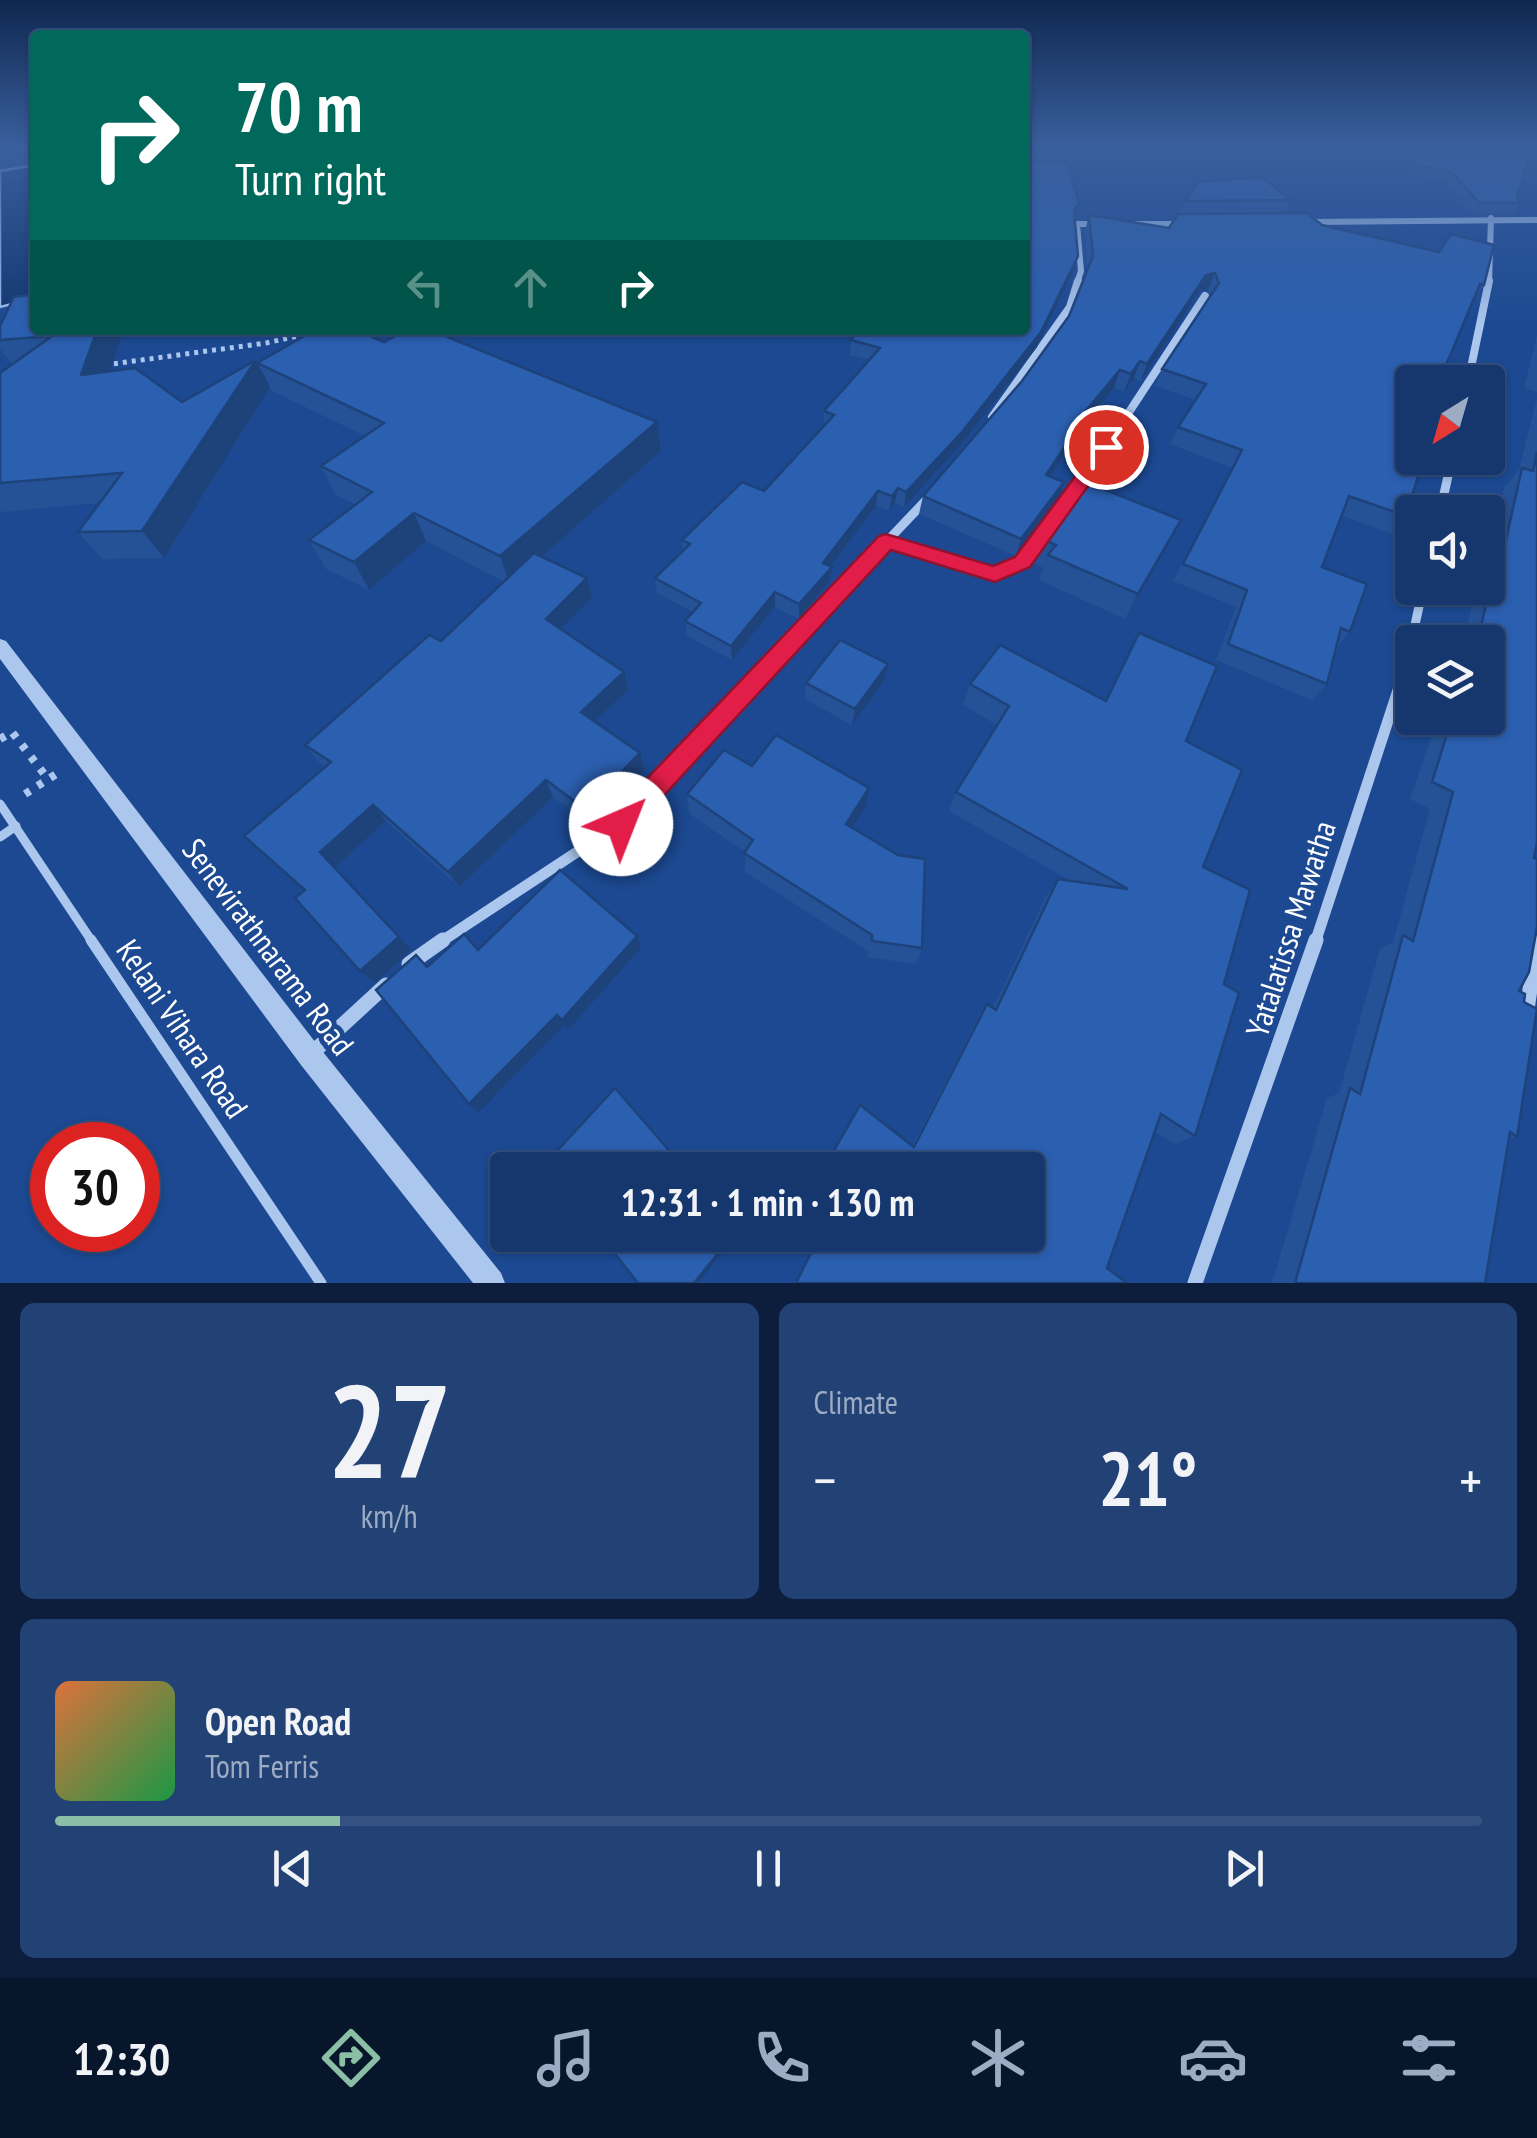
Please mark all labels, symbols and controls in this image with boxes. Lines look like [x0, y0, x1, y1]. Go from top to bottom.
text: 70 m [235, 61, 363, 151]
icon: right [70, 70, 200, 200]
text: Turn right [235, 149, 386, 207]
icon: left [398, 260, 453, 315]
icon: ahead [503, 260, 558, 315]
icon: right [608, 260, 663, 315]
north arrow [1395, 365, 1505, 475]
map controls [1395, 365, 1505, 735]
pin [1064, 405, 1149, 490]
icon: arrive [1079, 420, 1134, 475]
button: sound [1395, 495, 1505, 605]
button: layers [1395, 625, 1505, 735]
position arrow [569, 772, 673, 876]
street label: Yatalatissa Mawatha [1235, 815, 1345, 1042]
street label: Senevirathnarama Road [174, 830, 364, 1063]
street label: Kelani Vihara Road [108, 931, 258, 1126]
speed limit sign: 30 [30, 1122, 160, 1252]
text: 12:31 · 1 min · 130 m [621, 1177, 914, 1226]
text: 27 [327, 1346, 451, 1514]
text: Climate [814, 1381, 898, 1423]
text: 21° [1098, 1430, 1197, 1527]
text: − [814, 1444, 836, 1515]
text: + [1459, 1444, 1482, 1515]
text: km/h [361, 1495, 418, 1537]
text: Open Road [205, 1696, 351, 1745]
text: Tom Ferris [205, 1745, 319, 1787]
icon: previous [265, 1841, 320, 1896]
icon: pause [741, 1841, 796, 1896]
icon: next [1217, 1841, 1272, 1896]
icon: directions [316, 2023, 386, 2093]
icon: music [531, 2023, 601, 2093]
icon: phone [747, 2023, 817, 2093]
icon: climate [963, 2023, 1033, 2093]
icon: car [1178, 2023, 1248, 2093]
icon: filters [1394, 2023, 1464, 2093]
text: 12:30 [73, 2029, 170, 2087]

